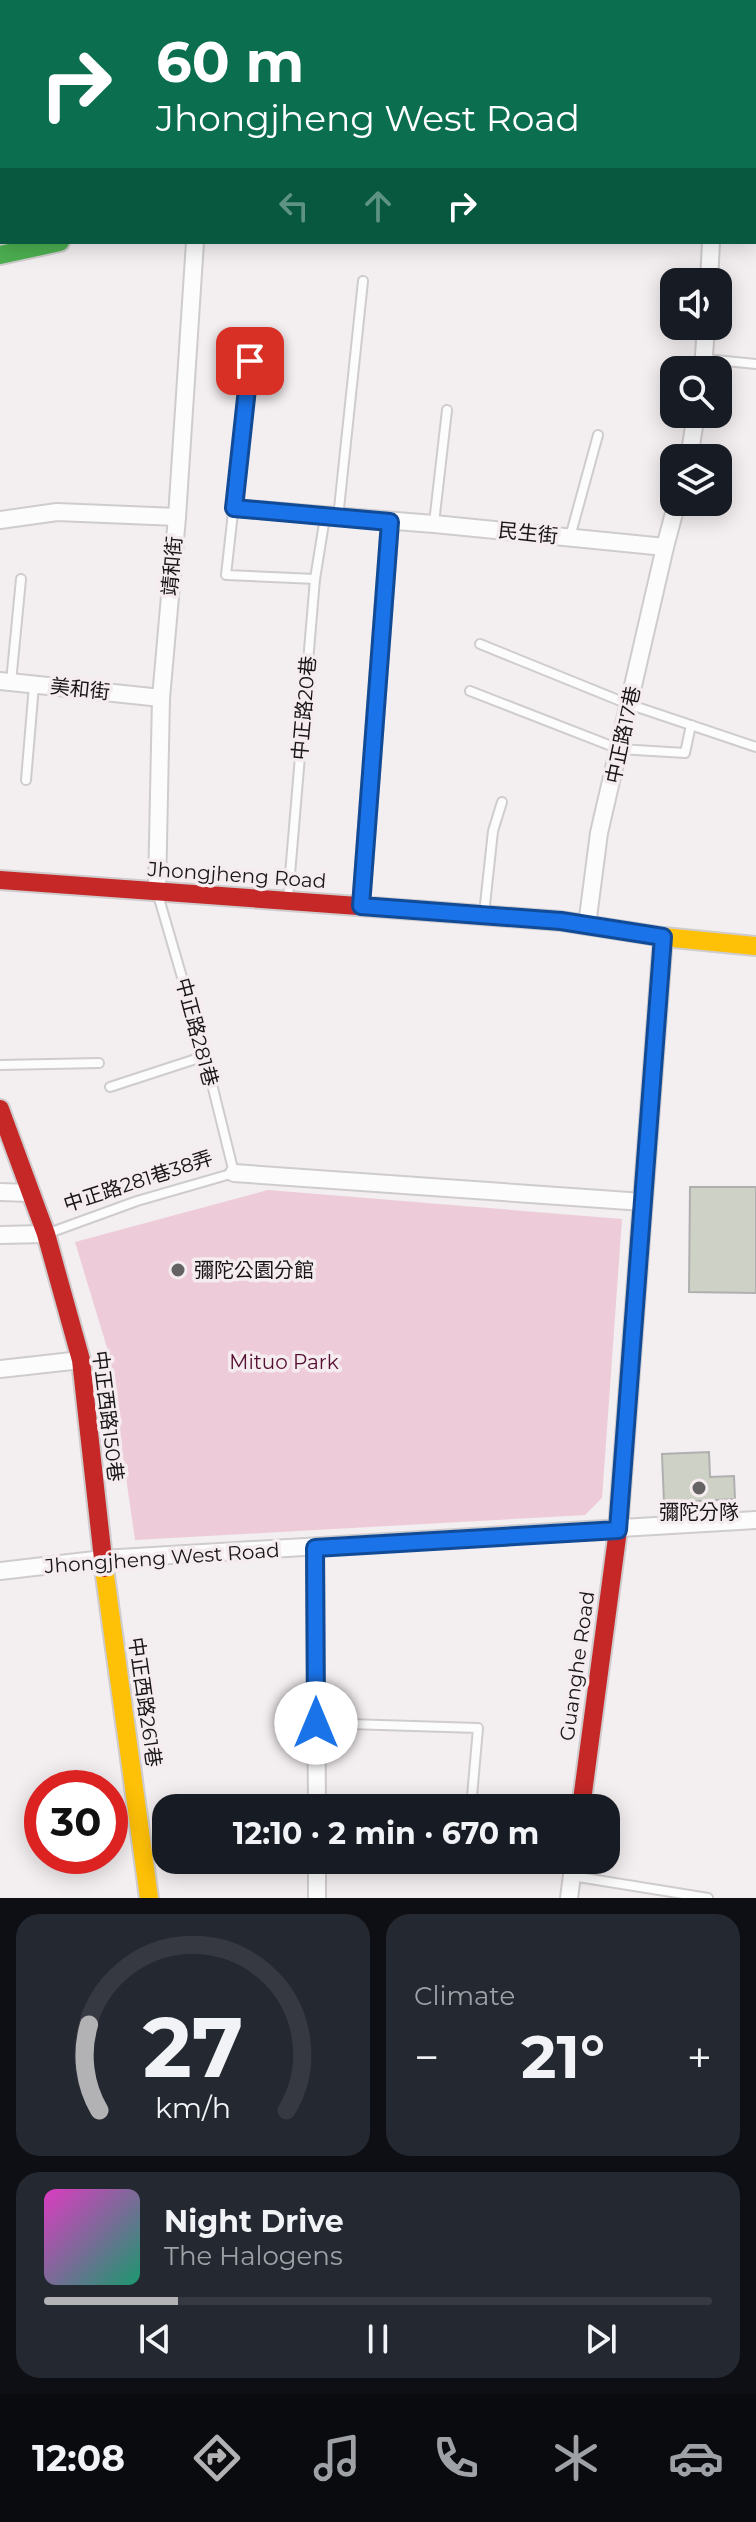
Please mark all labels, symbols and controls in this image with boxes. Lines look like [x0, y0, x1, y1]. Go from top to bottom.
text: 60 m [156, 28, 304, 96]
icon: right [24, 32, 128, 136]
text: Jhongjheng West Road [156, 96, 580, 140]
icon: left [272, 184, 316, 228]
icon: ahead [356, 184, 400, 228]
icon: right [440, 184, 484, 228]
map controls [660, 268, 732, 516]
button: sound [660, 268, 732, 340]
pin [216, 327, 284, 395]
icon: arrive [228, 339, 272, 383]
button: search [660, 356, 732, 428]
button: layers [660, 444, 732, 516]
street label: 民生街 [497, 518, 559, 548]
street label: 靖和街 [157, 535, 187, 597]
street label: 中正路20巷 [287, 655, 321, 761]
street label: 美和街 [49, 674, 111, 704]
street label: 中正路17巷 [601, 684, 645, 786]
street label: Jhongjheng Road [146, 857, 327, 893]
street label: 中正路281巷 [171, 975, 223, 1089]
street label: 中正路281巷38弄 [60, 1146, 216, 1216]
place label: 彌陀公園分館 [194, 1258, 314, 1282]
marker: 彌陀公園分館 [169, 1261, 187, 1279]
street label: 中正西路150巷 [88, 1349, 128, 1483]
park label: Mituo Park [229, 1350, 339, 1374]
marker: 彌陀分隊 [690, 1479, 708, 1497]
place label: 彌陀分隊 [659, 1500, 739, 1524]
street label: Jhongjheng West Road [43, 1538, 280, 1578]
street label: Guanghe Road [555, 1590, 599, 1742]
street label: 中正西路261巷 [124, 1636, 166, 1768]
position arrow [274, 1681, 358, 1765]
speed limit sign: 30 [24, 1770, 128, 1874]
text: 12:10 · 2 min · 670 m [233, 1815, 539, 1852]
text: Climate [414, 1980, 515, 2012]
text: 27 [143, 1996, 243, 2098]
text: 21° [521, 2020, 605, 2093]
text: − [414, 2030, 439, 2084]
text: + [687, 2030, 712, 2084]
text: km/h [155, 2090, 231, 2125]
text: Night Drive [164, 2203, 344, 2240]
text: The Halogens [164, 2240, 343, 2272]
icon: previous [133, 2317, 177, 2361]
icon: pause [356, 2317, 400, 2361]
icon: next [579, 2317, 623, 2361]
icon: directions [189, 2430, 245, 2486]
icon: music [309, 2430, 365, 2486]
icon: phone [428, 2430, 484, 2486]
icon: climate [548, 2430, 604, 2486]
icon: car [668, 2430, 724, 2486]
text: 12:08 [32, 2436, 125, 2480]

